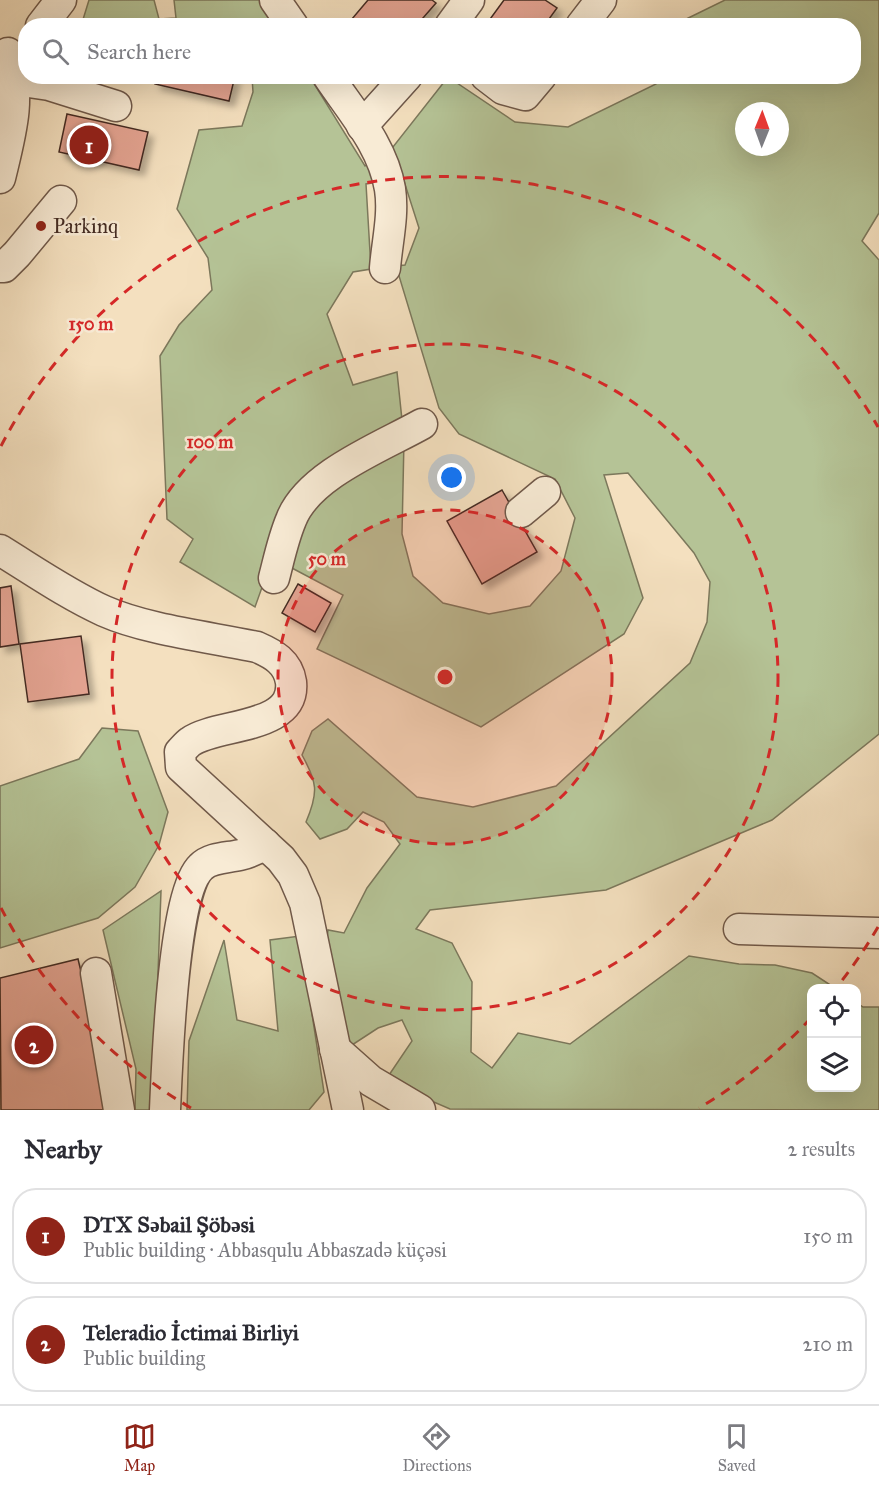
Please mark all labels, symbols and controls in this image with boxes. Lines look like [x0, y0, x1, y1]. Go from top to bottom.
search box [18, 18, 861, 84]
icon: search [39, 35, 72, 68]
text: Search here [87, 38, 191, 65]
north arrow [735, 102, 789, 156]
pin: 1 [70, 122, 109, 168]
place label: Parkinq [53, 213, 119, 239]
marker: Parkinq [34, 219, 48, 233]
text: 150 m [69, 313, 114, 335]
text: 100 m [187, 431, 234, 453]
your location [437, 463, 466, 492]
text: 50 m [308, 548, 347, 570]
centre of rings [435, 667, 455, 687]
map controls [807, 984, 861, 1092]
button: locate [807, 984, 861, 1038]
pin: 2 [15, 1022, 54, 1068]
button: layers [807, 1038, 861, 1092]
text: Nearby [24, 1133, 102, 1165]
text: 2 results [787, 1137, 855, 1161]
text: DTX Səbail Şöbəsi [83, 1211, 255, 1238]
text: 1 [42, 1224, 49, 1248]
text: 150 m [803, 1224, 853, 1248]
text: Public building · Abbasqulu Abbaszadə küçəsi [83, 1238, 447, 1262]
text: Teleradio İctimai Birliyi [83, 1319, 299, 1346]
text: 2 [41, 1332, 50, 1356]
text: 210 m [803, 1332, 853, 1356]
text: Public building [83, 1346, 205, 1370]
tab: Map [123, 1420, 156, 1475]
tab: Directions [402, 1420, 471, 1475]
tab: Saved [718, 1420, 756, 1475]

